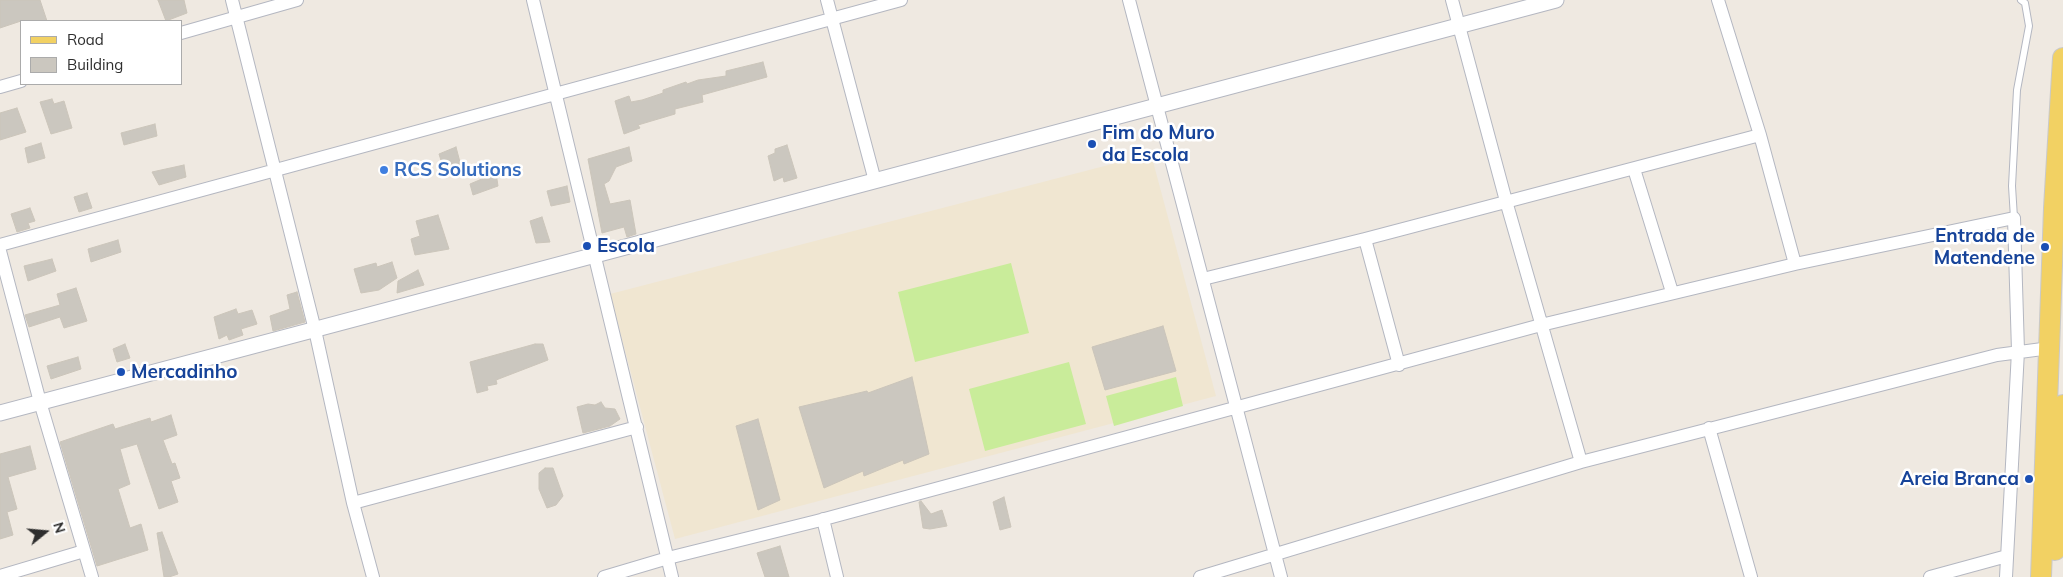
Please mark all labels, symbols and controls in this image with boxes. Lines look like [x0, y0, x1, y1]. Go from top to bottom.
legend [20, 20, 182, 85]
text: Road [67, 30, 104, 49]
text: Building [67, 55, 123, 74]
place label: Fim do Muro da Escola [1102, 122, 1215, 166]
marker: Fim do Muro da Escola [1086, 138, 1098, 150]
place label: RCS Solutions [394, 159, 522, 181]
marker: RCS Solutions [378, 164, 390, 176]
place label: Entrada de Matendene [1934, 225, 2035, 269]
place label: Escola [597, 235, 655, 257]
marker: Escola [581, 240, 593, 252]
marker: Entrada de Matendene [2039, 241, 2051, 253]
place label: Mercadinho [131, 361, 237, 383]
marker: Mercadinho [115, 366, 127, 378]
place label: Areia Branca [1900, 468, 2019, 490]
marker: Areia Branca [2023, 473, 2035, 485]
north arrow [20, 507, 70, 557]
text: N [49, 520, 69, 535]

